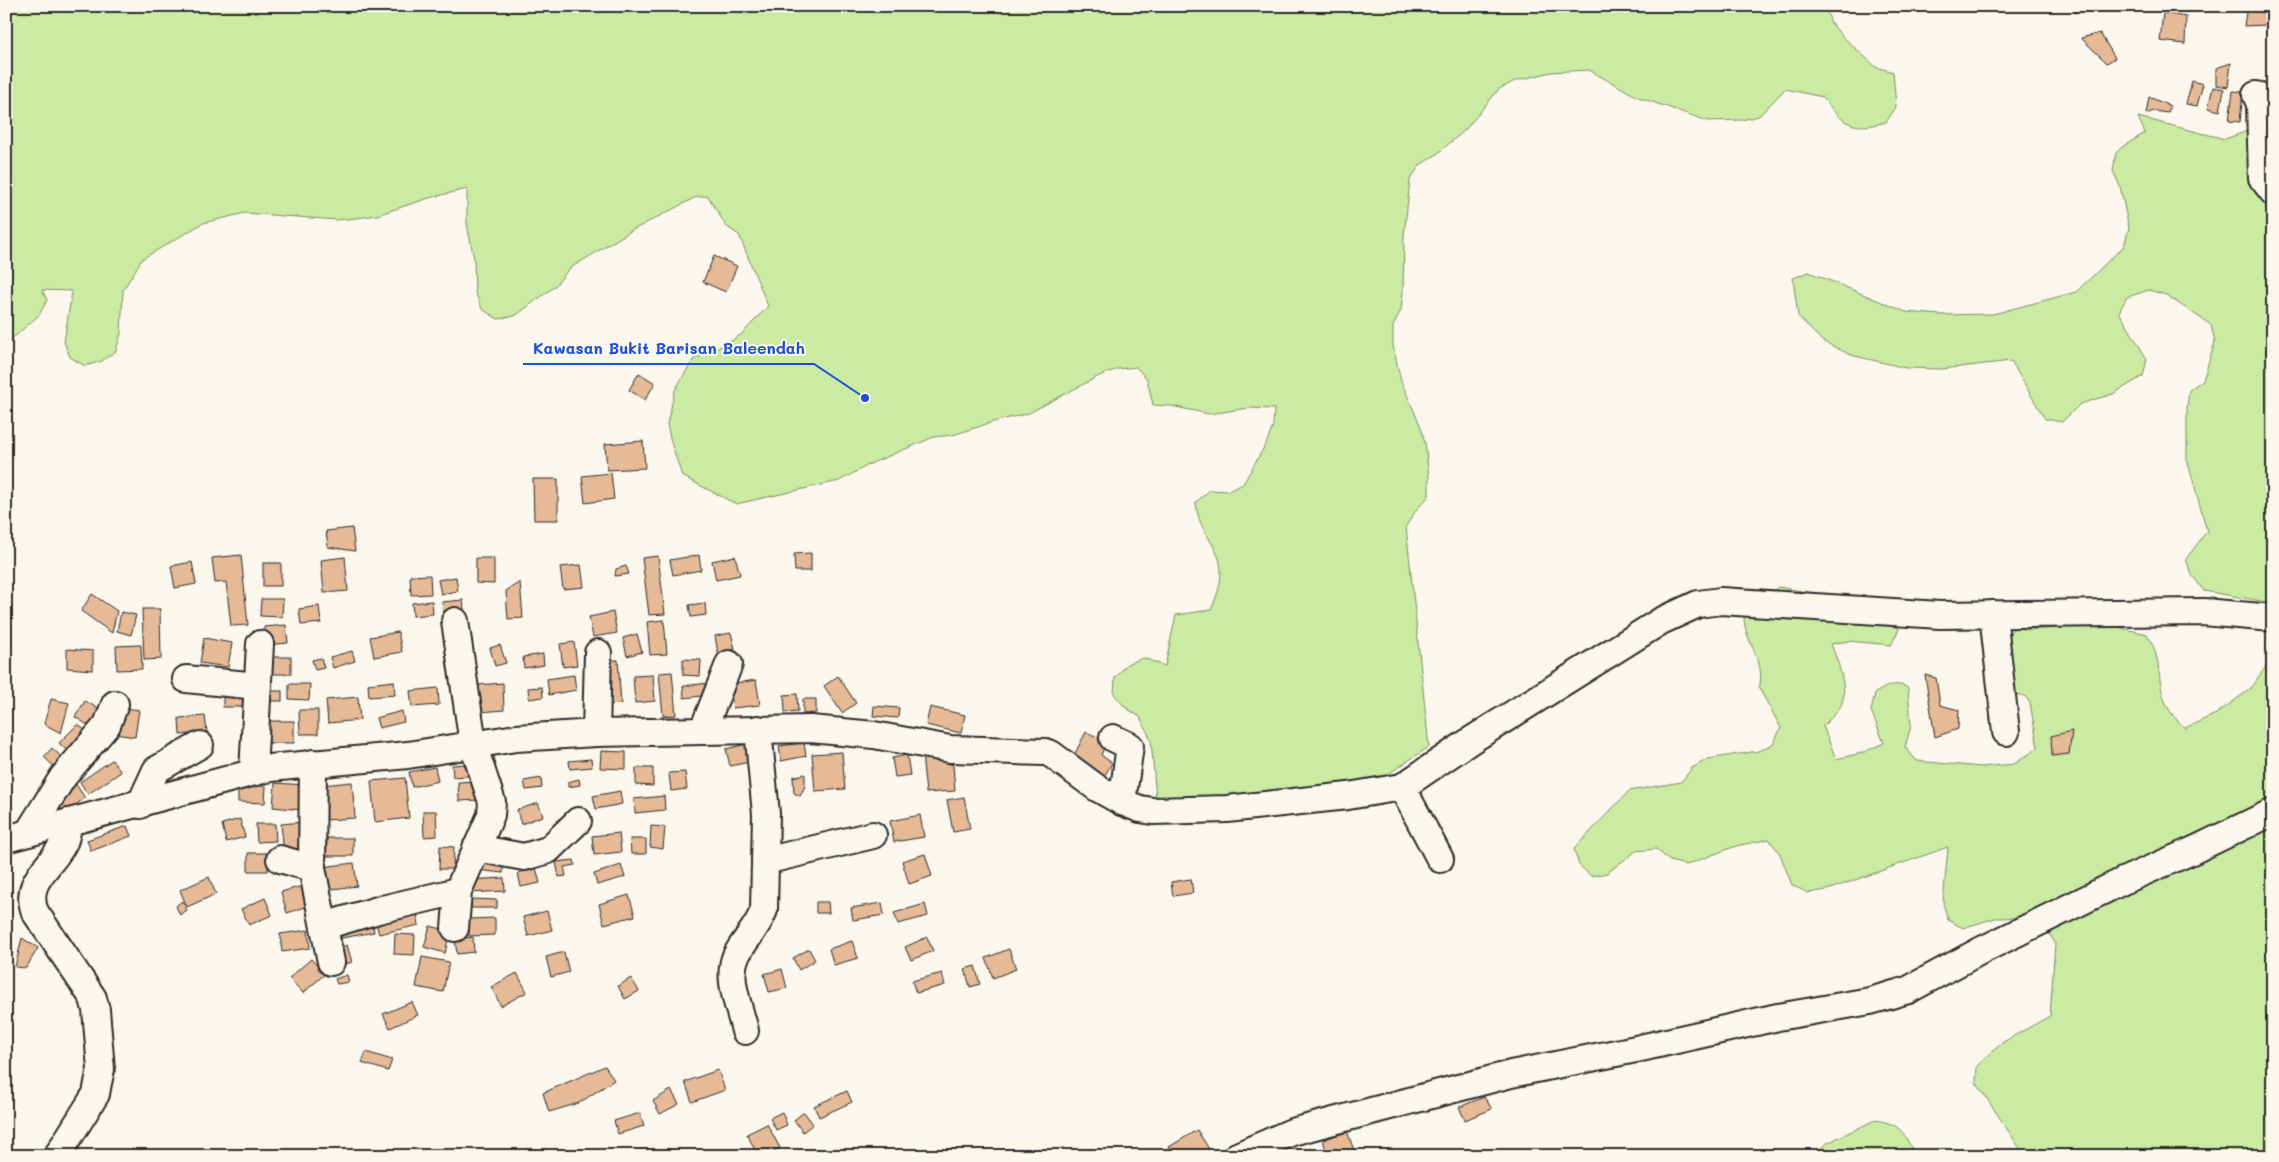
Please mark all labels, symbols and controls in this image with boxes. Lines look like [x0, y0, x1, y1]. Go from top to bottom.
callout: Kawasan Bukit Barisan Baleendah [523, 333, 814, 364]
text: Kawasan Bukit Barisan Baleendah [533, 337, 805, 358]

